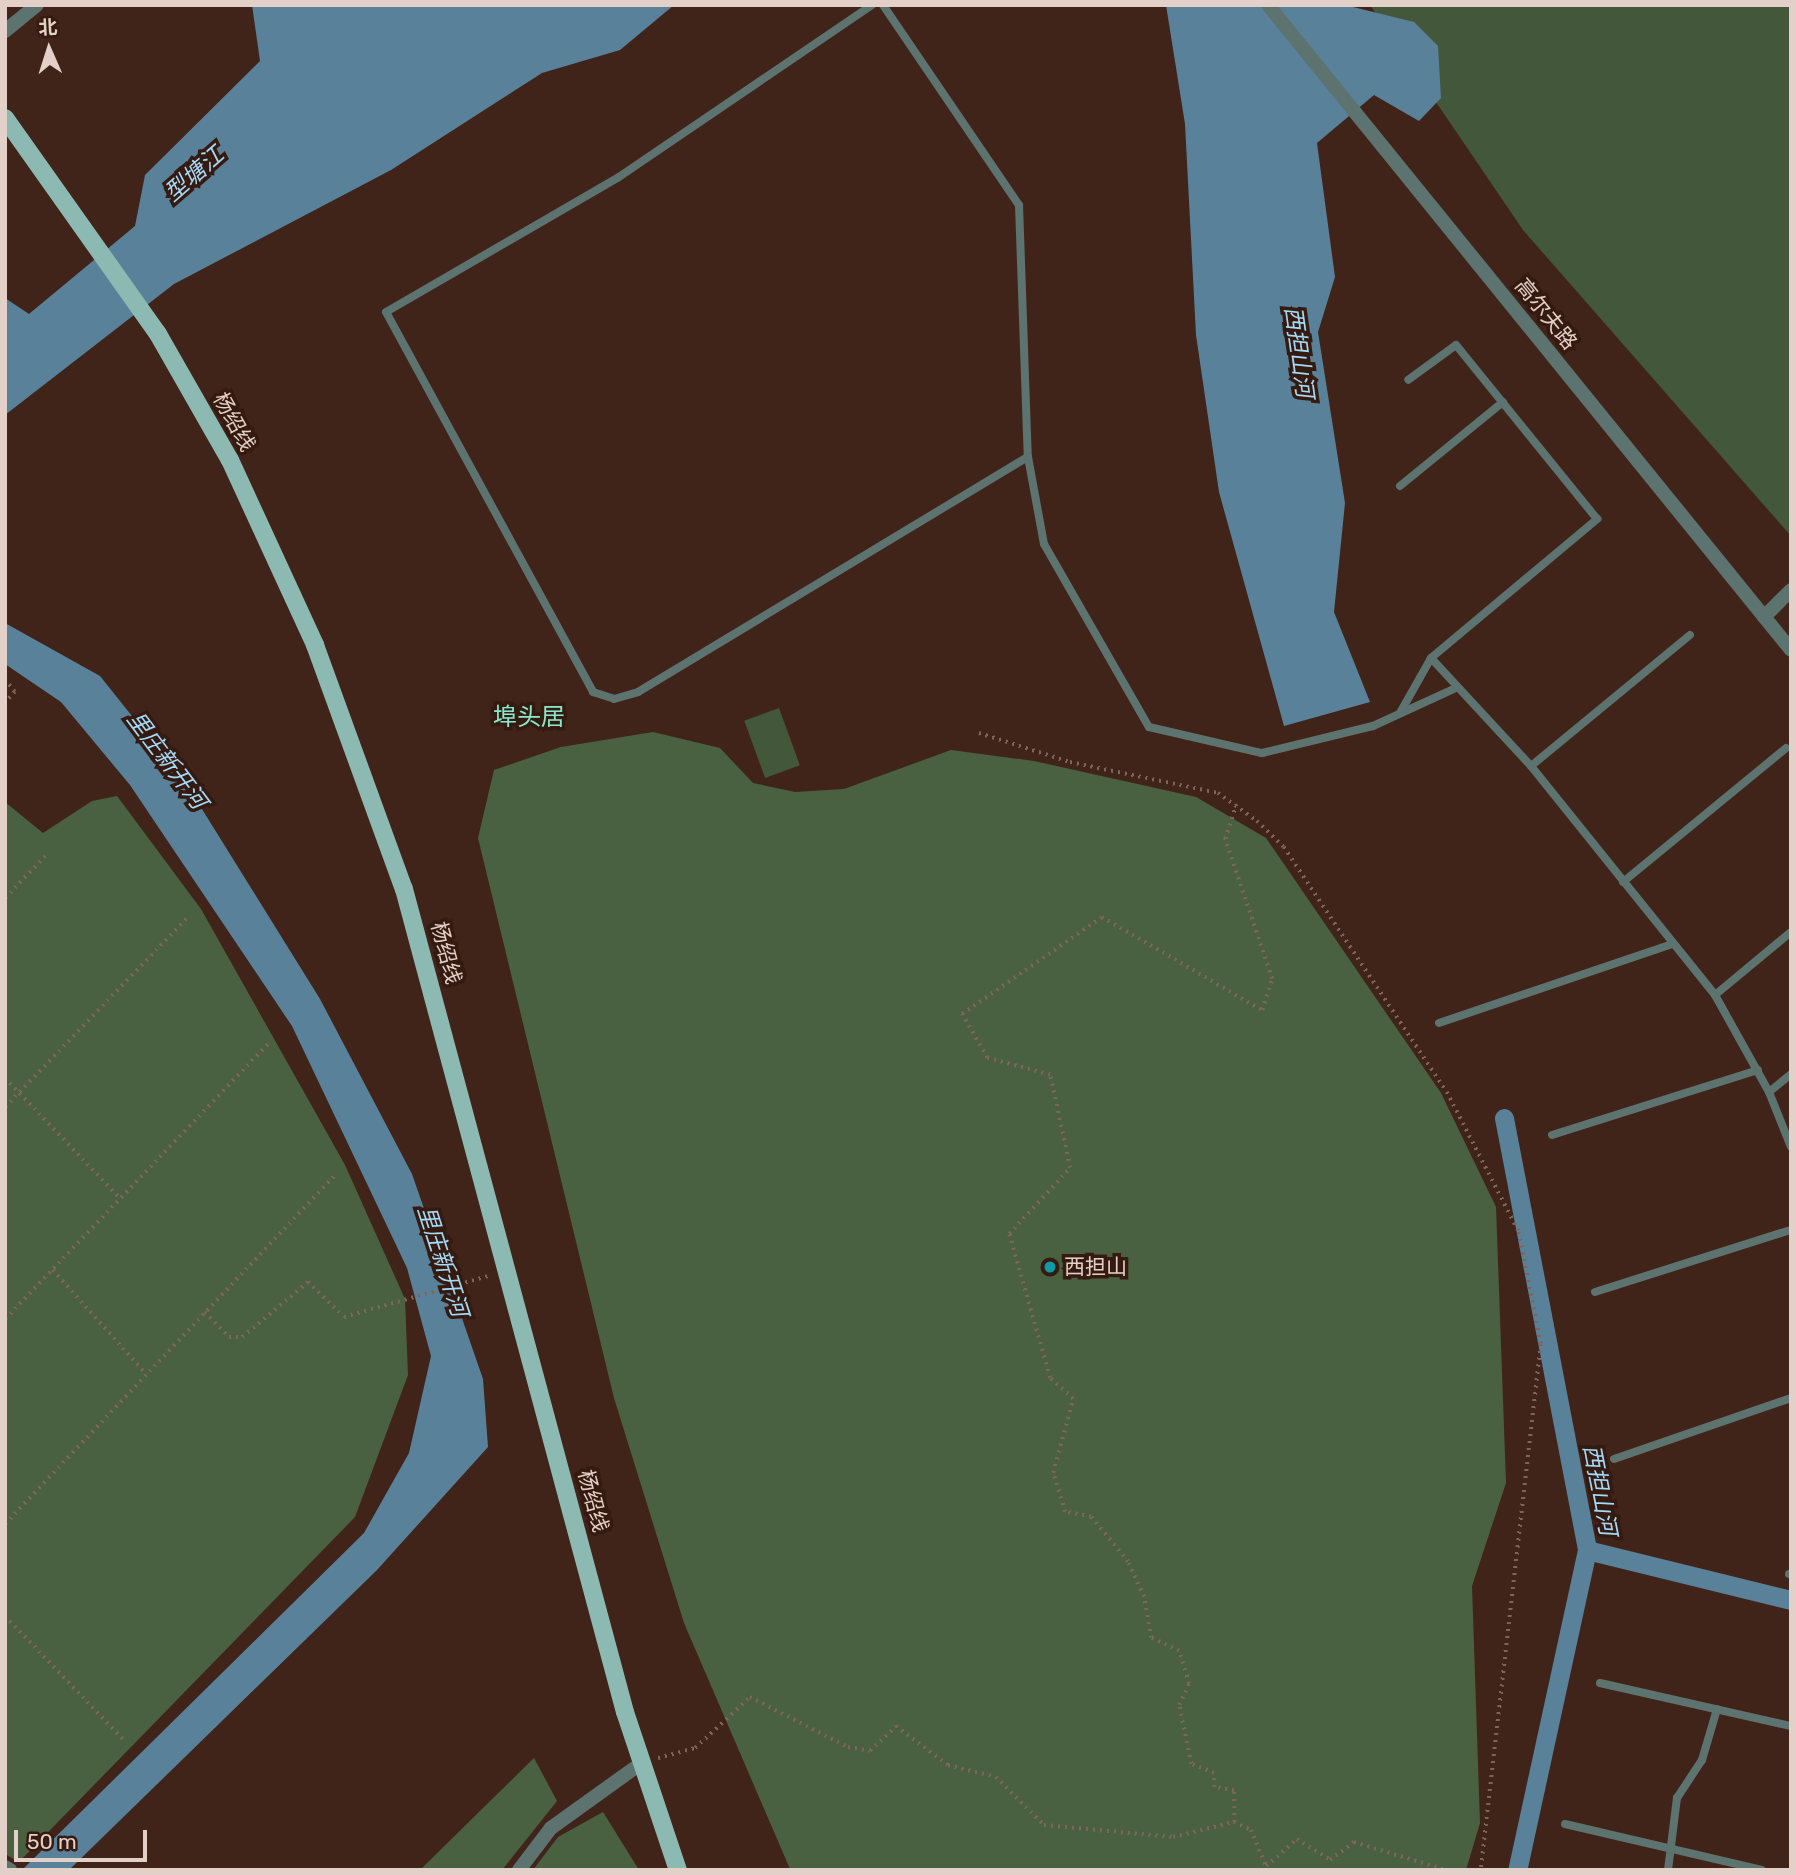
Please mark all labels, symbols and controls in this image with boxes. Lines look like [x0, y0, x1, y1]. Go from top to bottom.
north arrow [14, 14, 84, 84]
text: 北 [38, 16, 58, 40]
water label: 型塘江 [159, 141, 229, 207]
street label: 高尔夫路 [1510, 273, 1582, 355]
water label: 西担山河 [1279, 305, 1319, 399]
street label: 杨绍线 [208, 388, 260, 456]
district label: 埠头居 [493, 704, 565, 732]
water label: 里庄新开河 [121, 706, 213, 814]
street label: 杨绍线 [426, 919, 466, 987]
water label: 里庄新开河 [412, 1202, 474, 1320]
place label: 西担山 [1064, 1254, 1127, 1280]
marker: 西担山 [1042, 1259, 1058, 1275]
water label: 西担山河 [1578, 1442, 1622, 1538]
street label: 杨绍线 [573, 1467, 613, 1535]
scale bar [18, 1815, 150, 1859]
text: 50 m [27, 1829, 77, 1854]

